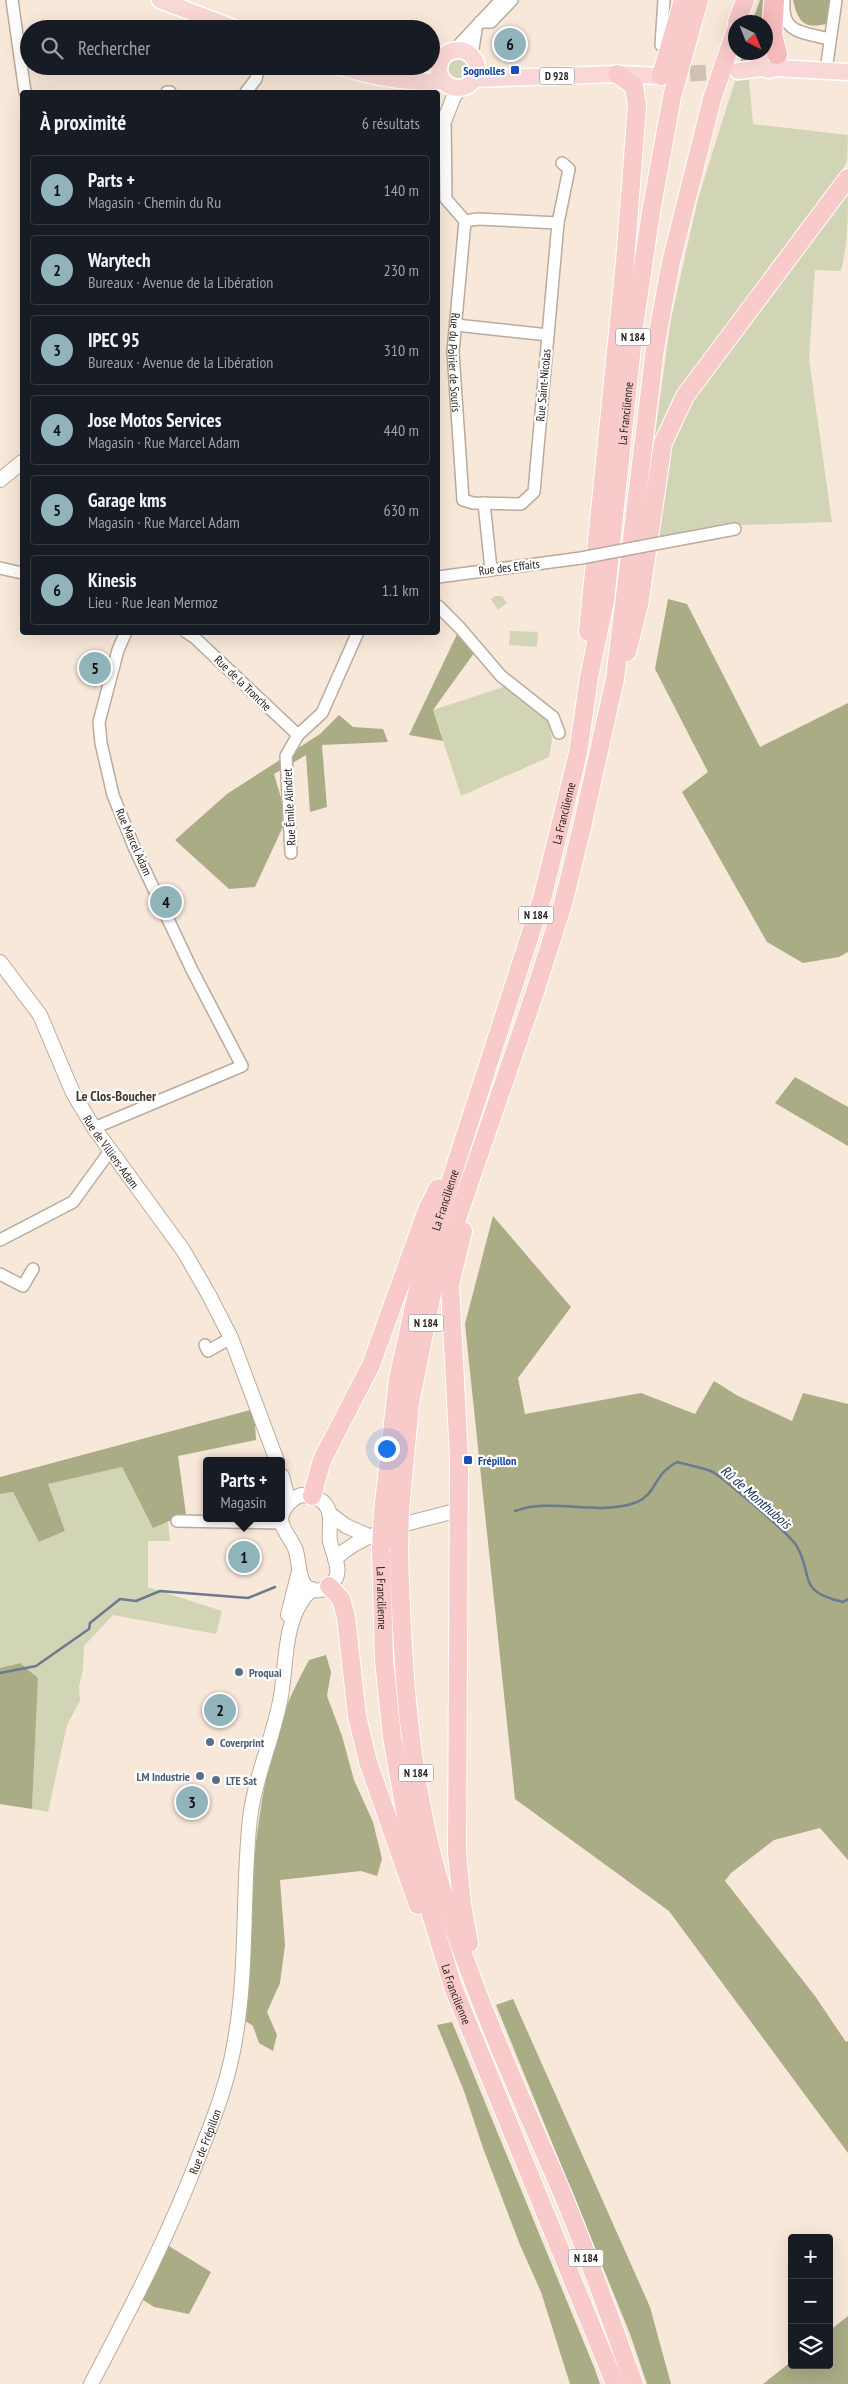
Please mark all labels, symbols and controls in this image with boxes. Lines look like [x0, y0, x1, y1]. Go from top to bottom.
north arrow [728, 15, 773, 60]
search box [20, 20, 440, 75]
pin: 6 [494, 25, 526, 63]
icon: search [38, 34, 66, 62]
text: Rechercher [78, 36, 150, 60]
place label: Sognolles [463, 63, 505, 78]
marker: Sognolles [509, 64, 521, 76]
road number: D 928 [540, 68, 574, 84]
text: À proximité [40, 109, 126, 136]
text: 6 résultats [362, 113, 420, 133]
text: Parts + [88, 168, 135, 192]
text: 1 [53, 180, 61, 200]
text: 140 m [384, 180, 419, 200]
text: Magasin · Chemin du Ru [88, 192, 221, 212]
text: Warytech [88, 248, 150, 272]
text: 2 [53, 260, 61, 280]
text: 230 m [384, 260, 419, 280]
text: Bureaux · Avenue de la Libération [88, 272, 273, 292]
street label: Rue du Poirier de Souris [445, 312, 465, 412]
text: IPEC 95 [88, 328, 140, 352]
road number: N 184 [616, 328, 650, 346]
text: 3 [53, 340, 61, 360]
text: 310 m [384, 340, 419, 360]
street label: Rue Saint-Nicolas [532, 348, 554, 422]
text: Bureaux · Avenue de la Libération [88, 352, 273, 372]
street label: La Francilienne [614, 381, 636, 446]
text: Jose Motos Services [88, 408, 221, 432]
text: 4 [53, 420, 61, 440]
text: 440 m [384, 420, 419, 440]
text: Magasin · Rue Marcel Adam [88, 432, 240, 452]
text: Garage kms [88, 488, 166, 512]
text: 5 [53, 500, 61, 520]
text: 630 m [384, 500, 419, 520]
text: Magasin · Rue Marcel Adam [88, 512, 240, 532]
street label: Rue des Effaits [478, 556, 540, 578]
text: Kinesis [88, 568, 136, 592]
text: 6 [53, 580, 61, 600]
text: 1.1 km [382, 580, 419, 600]
text: Lieu · Rue Jean Mermoz [88, 592, 218, 612]
pin: 5 [79, 649, 111, 687]
street label: Rue de la Tronche [211, 652, 275, 714]
street label: Rue Émile Alindret [279, 767, 299, 846]
street label: La Francilienne [548, 780, 578, 845]
street label: Rue Marcel Adam [113, 806, 156, 878]
pin: 4 [150, 883, 182, 921]
road number: N 184 [518, 906, 554, 924]
district label: Le Clos-Boucher [76, 1087, 157, 1105]
street label: Rue de Villiers-Adam [80, 1112, 143, 1191]
street label: La Francilienne [427, 1167, 461, 1232]
road number: N 184 [408, 1315, 444, 1332]
your location [374, 1436, 400, 1462]
place label: Frépillon [478, 1453, 516, 1468]
marker: Frépillon [462, 1454, 474, 1466]
popup [203, 1457, 285, 1522]
water label: Rû de Monthubois [717, 1461, 796, 1533]
text: Parts + [220, 1468, 268, 1492]
text: Magasin [220, 1492, 266, 1512]
pin: 1 [228, 1538, 260, 1576]
street label: La Francilienne [374, 1566, 391, 1630]
place label: Proquai [249, 1665, 282, 1680]
marker: Proquai [233, 1666, 245, 1678]
pin: 2 [204, 1691, 236, 1729]
place label: Coverprint [220, 1735, 265, 1750]
marker: Coverprint [204, 1736, 216, 1748]
road number: N 184 [398, 1765, 434, 1782]
place label: LM Industrie [137, 1769, 190, 1784]
marker: LM Industrie [194, 1770, 206, 1782]
place label: LTE Sat [226, 1773, 257, 1788]
marker: LTE Sat [210, 1774, 222, 1786]
pin: 3 [176, 1783, 208, 1821]
street label: La Francilienne [439, 1962, 475, 2026]
street label: Rue de Frépillon [185, 2107, 224, 2176]
map controls [788, 2234, 833, 2369]
button: + [788, 2234, 833, 2279]
road number: N 184 [568, 2250, 604, 2266]
button: − [788, 2279, 833, 2324]
button: layers [788, 2324, 833, 2369]

